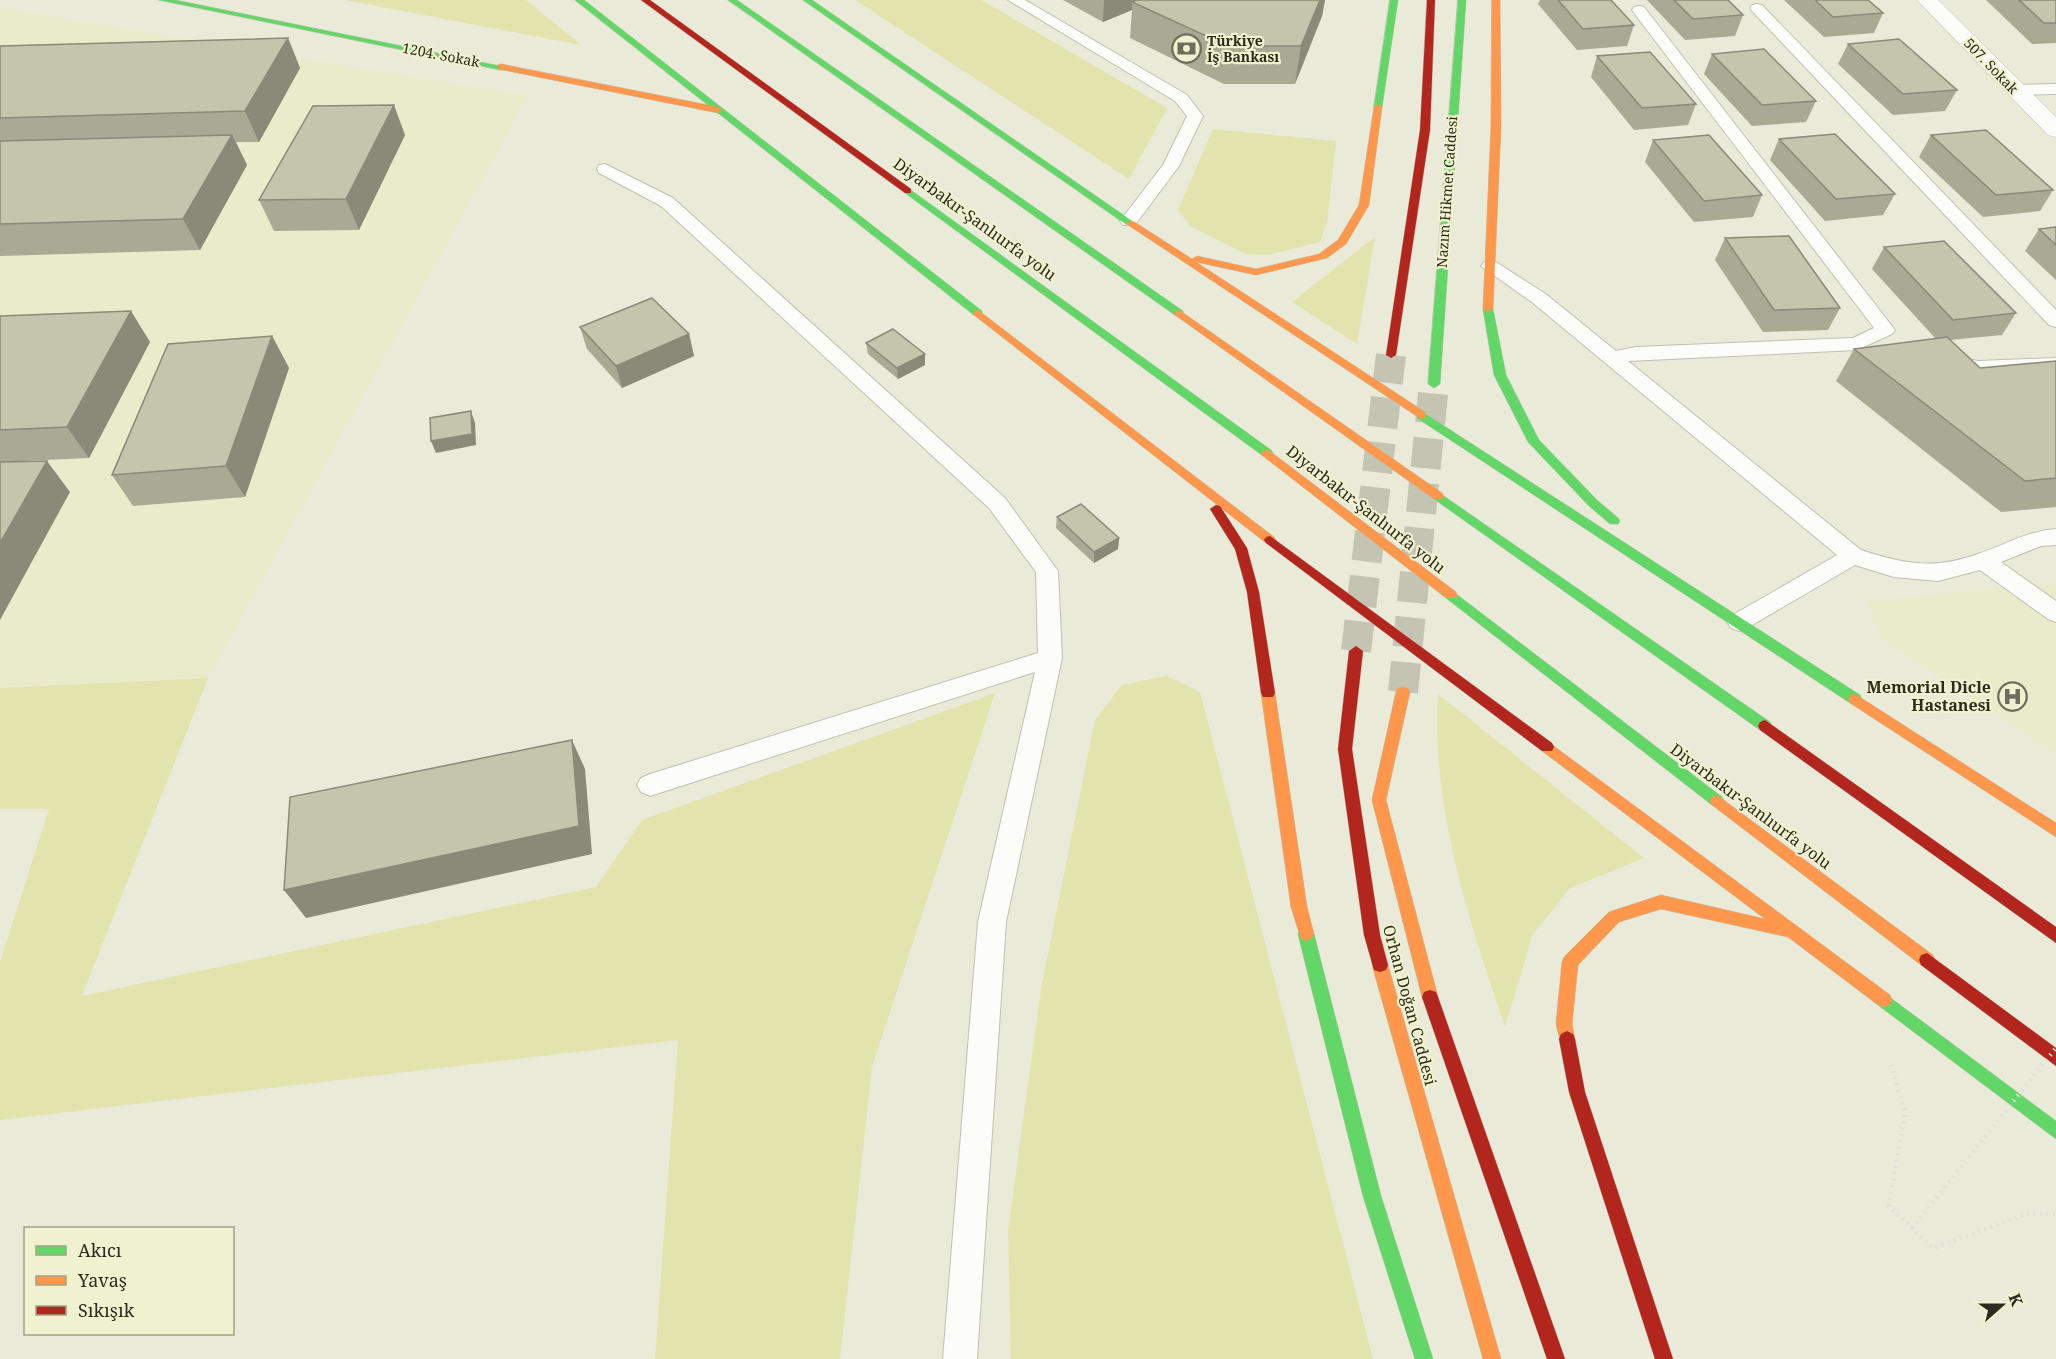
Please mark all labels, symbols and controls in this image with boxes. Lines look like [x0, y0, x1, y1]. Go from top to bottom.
place label: Türkiye İş Bankası [1207, 31, 1279, 66]
bank icon: Türkiye İş Bankası [1170, 33, 1202, 65]
street label: 507. Sokak [1960, 34, 2023, 98]
street label: 1204. Sokak [401, 38, 482, 71]
street label: Nazım Hikmet Caddesi [1432, 115, 1461, 268]
street label: Diyarbakır-Şanlıurfa yolu [889, 152, 1061, 286]
street label: Diyarbakır-Şanlıurfa yolu [1282, 440, 1450, 578]
place label: Memorial Dicle Hastanesi [1867, 676, 1991, 716]
hospital icon: Memorial Dicle Hastanesi [1996, 680, 2028, 712]
street label: Diyarbakır-Şanlıurfa yolu [1666, 738, 1836, 874]
street label: Orhan Doğan Caddesi [1378, 922, 1442, 1088]
legend [24, 1227, 234, 1335]
text: Akıcı [78, 1238, 122, 1262]
text: Yavaş [77, 1268, 127, 1292]
north arrow [1972, 1275, 2032, 1335]
text: K [2004, 1290, 2028, 1309]
text: Sıkışık [78, 1298, 135, 1322]

